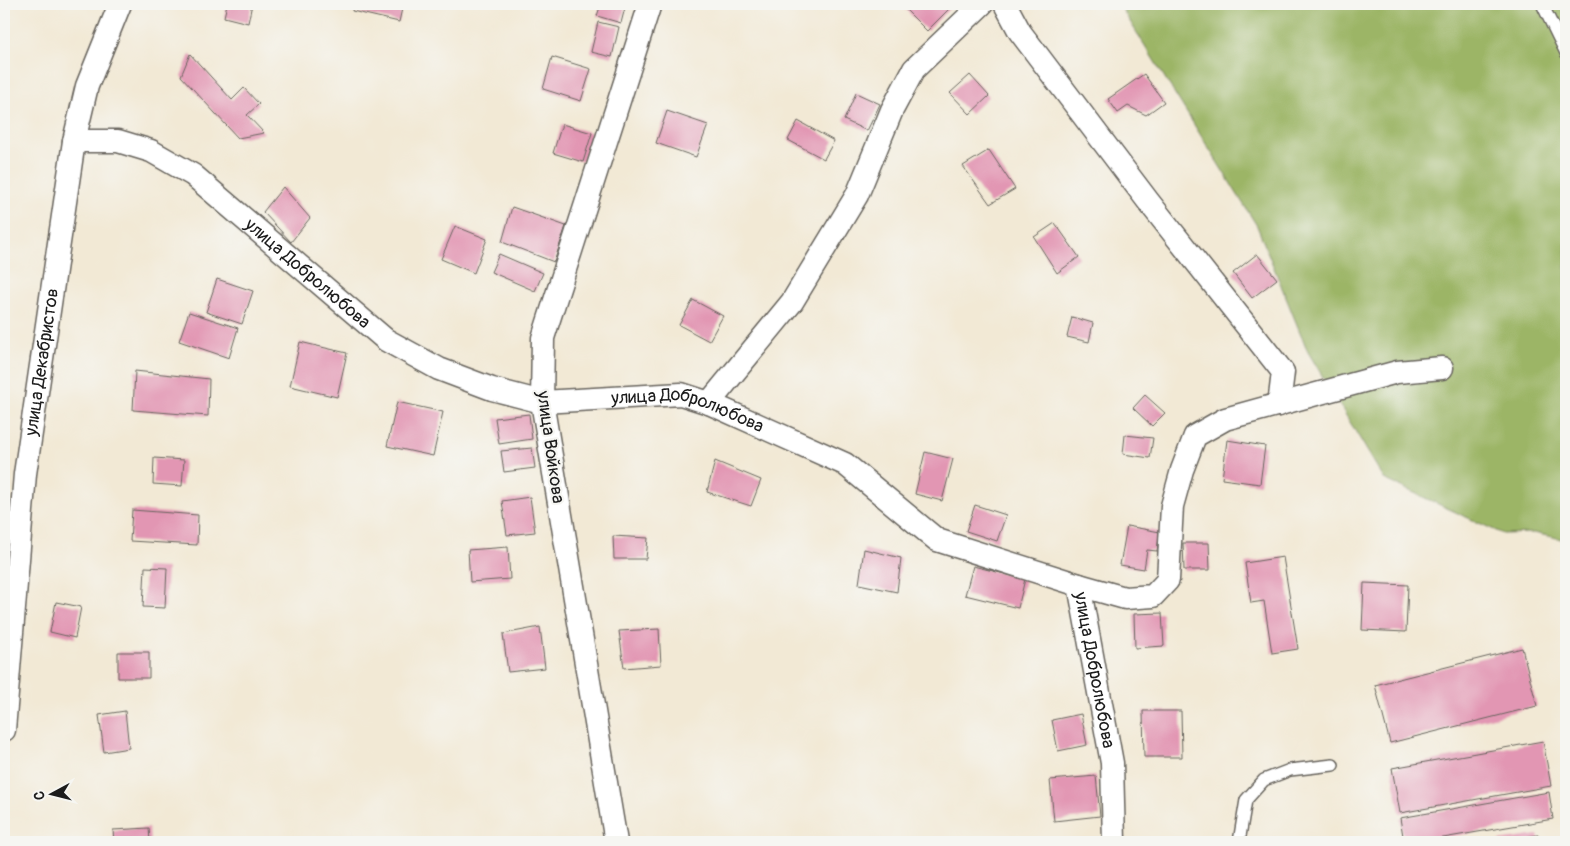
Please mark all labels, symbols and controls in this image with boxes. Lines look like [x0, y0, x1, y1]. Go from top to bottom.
street label: улица Добролюбова [239, 213, 375, 334]
street label: улица Декабристов [20, 287, 64, 438]
street label: улица Добролюбова [610, 383, 767, 438]
street label: улица Войкова [531, 388, 570, 505]
street label: улица Добролюбова [1068, 589, 1120, 750]
north arrow [28, 768, 78, 818]
text: С [31, 790, 49, 801]

